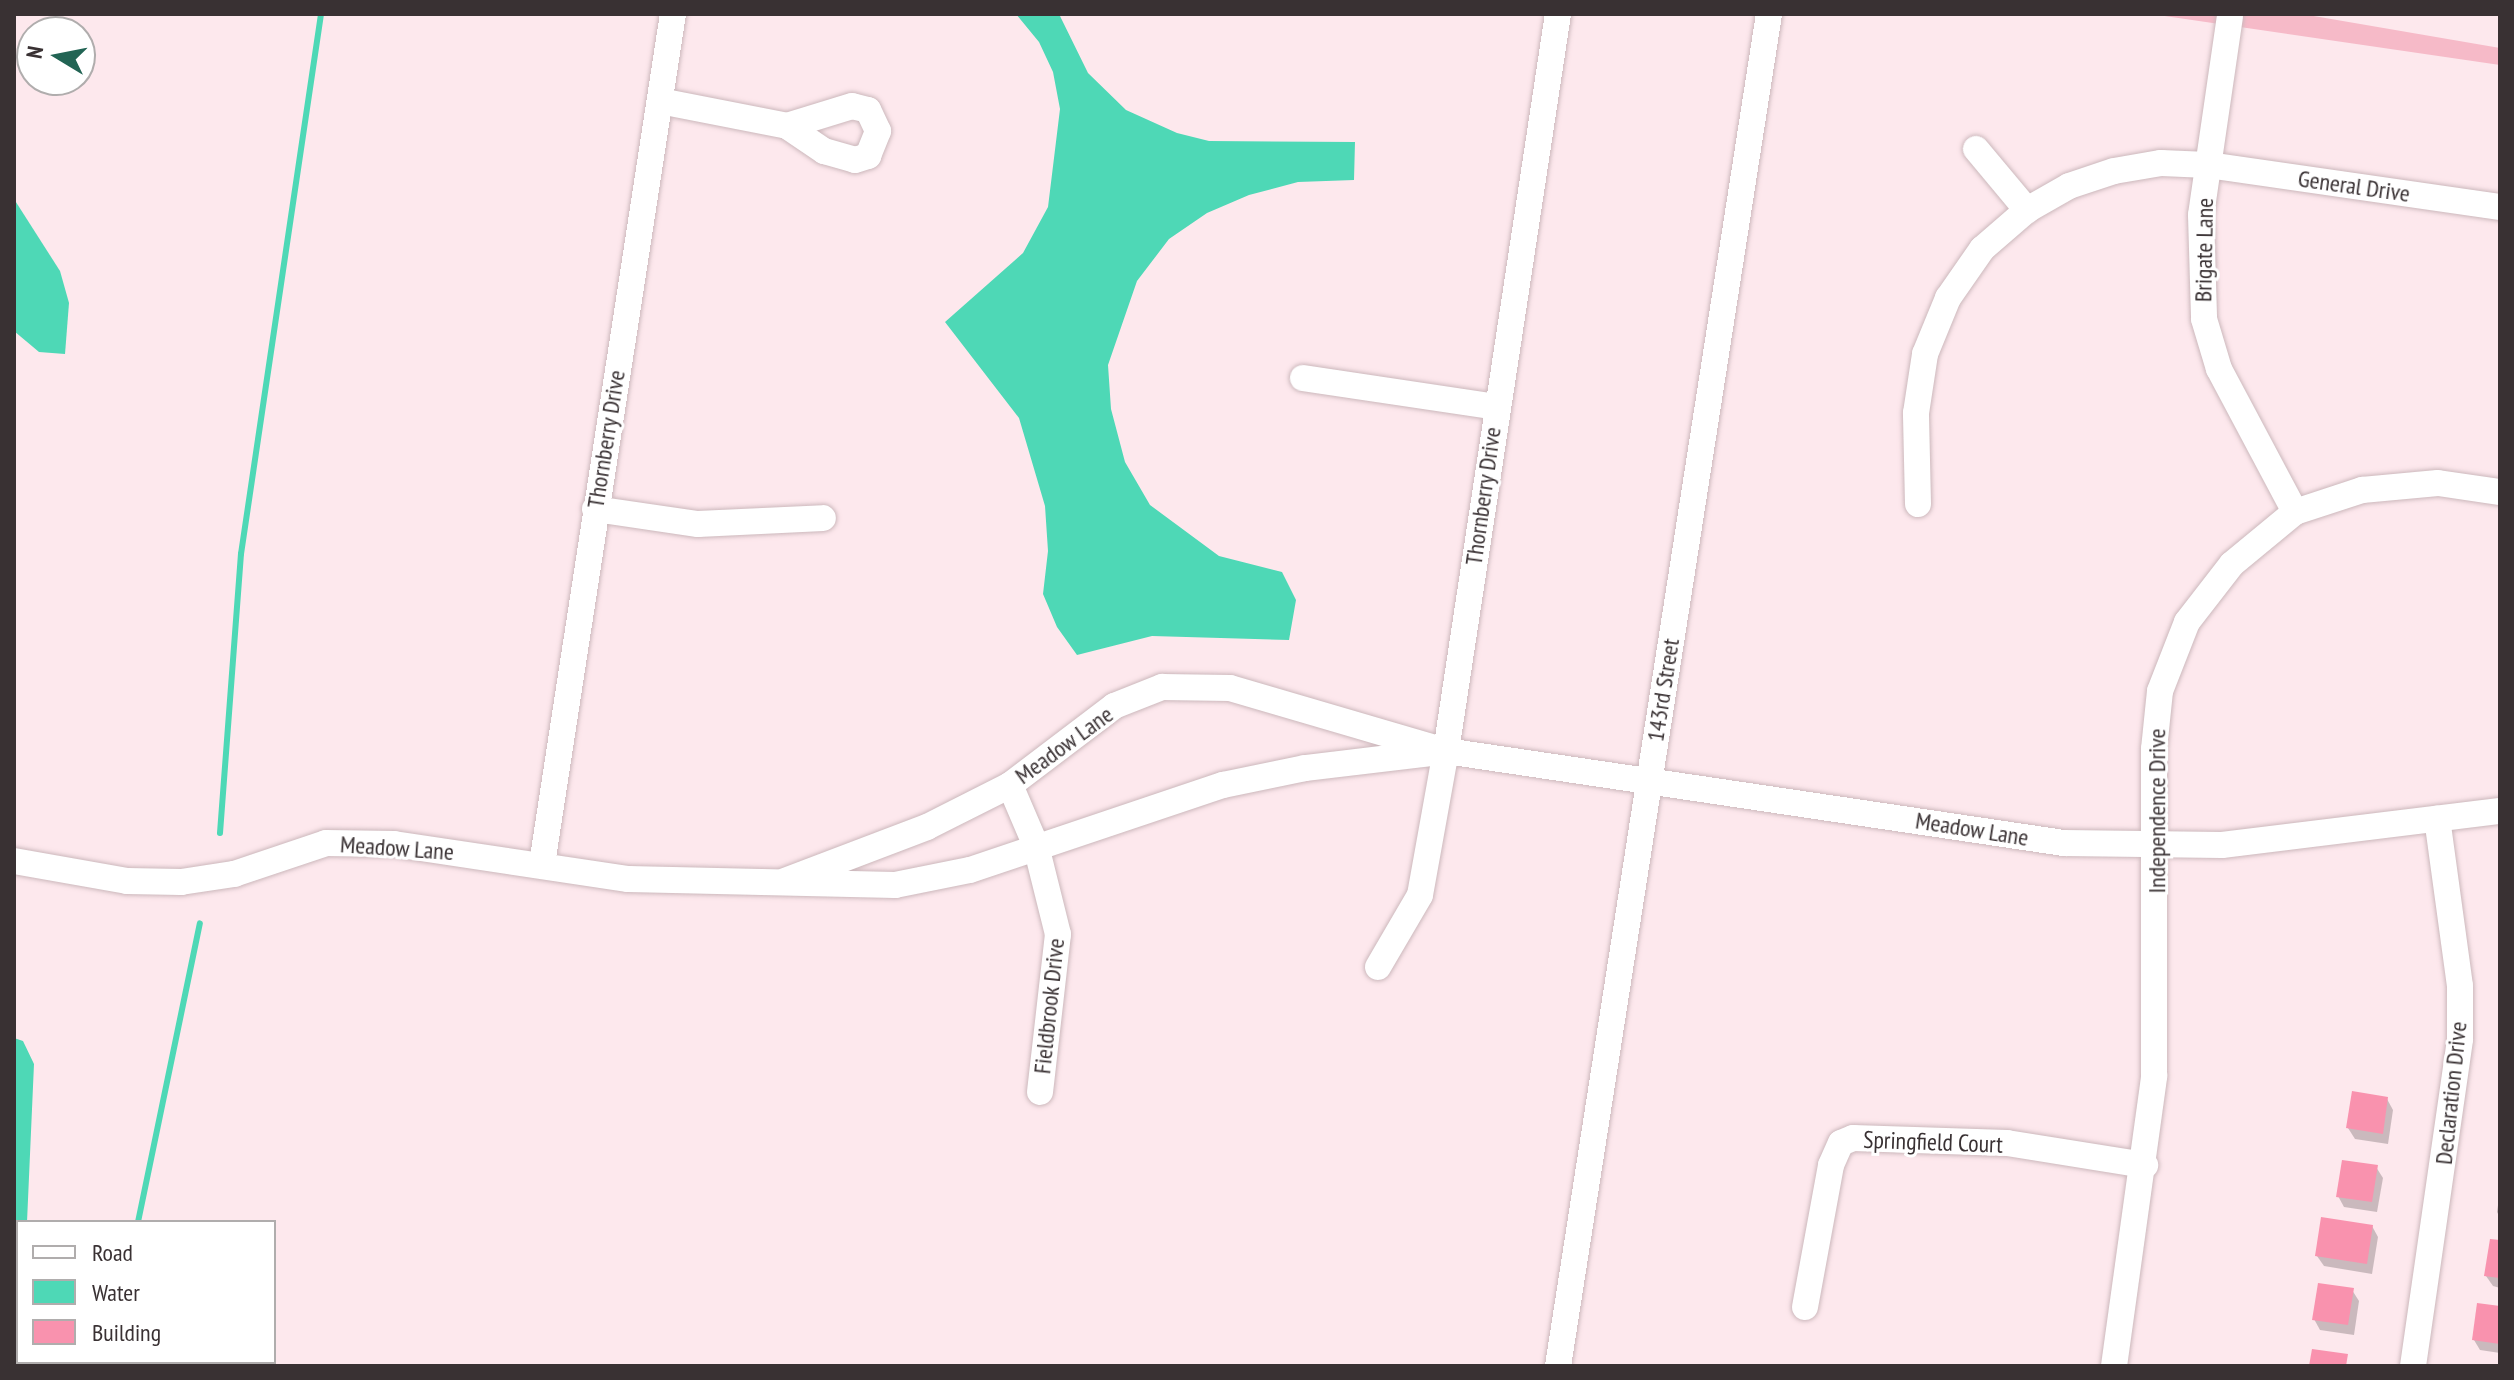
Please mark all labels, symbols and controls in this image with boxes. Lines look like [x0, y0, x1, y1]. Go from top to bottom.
north arrow [16, 16, 96, 96]
text: N [20, 44, 49, 60]
street label: General Drive [2296, 164, 2412, 208]
street label: Brigate Lane [2189, 198, 2219, 302]
street label: Thornberry Drive [581, 368, 631, 510]
street label: Thornberry Drive [1459, 425, 1507, 567]
street label: 143rd Street [1641, 636, 1685, 744]
street label: Meadow Lane [1009, 700, 1119, 790]
street label: Independence Drive [2143, 729, 2171, 893]
street label: Meadow Lane [1913, 806, 2031, 852]
street label: Meadow Lane [339, 830, 455, 866]
street label: Fieldbrook Drive [1028, 936, 1070, 1076]
street label: Declaration Drive [2429, 1020, 2473, 1166]
street label: Springfield Court [1863, 1125, 2003, 1159]
legend [16, 1220, 276, 1364]
text: Road [92, 1237, 133, 1268]
text: Water [92, 1277, 140, 1308]
text: Building [92, 1317, 161, 1348]

